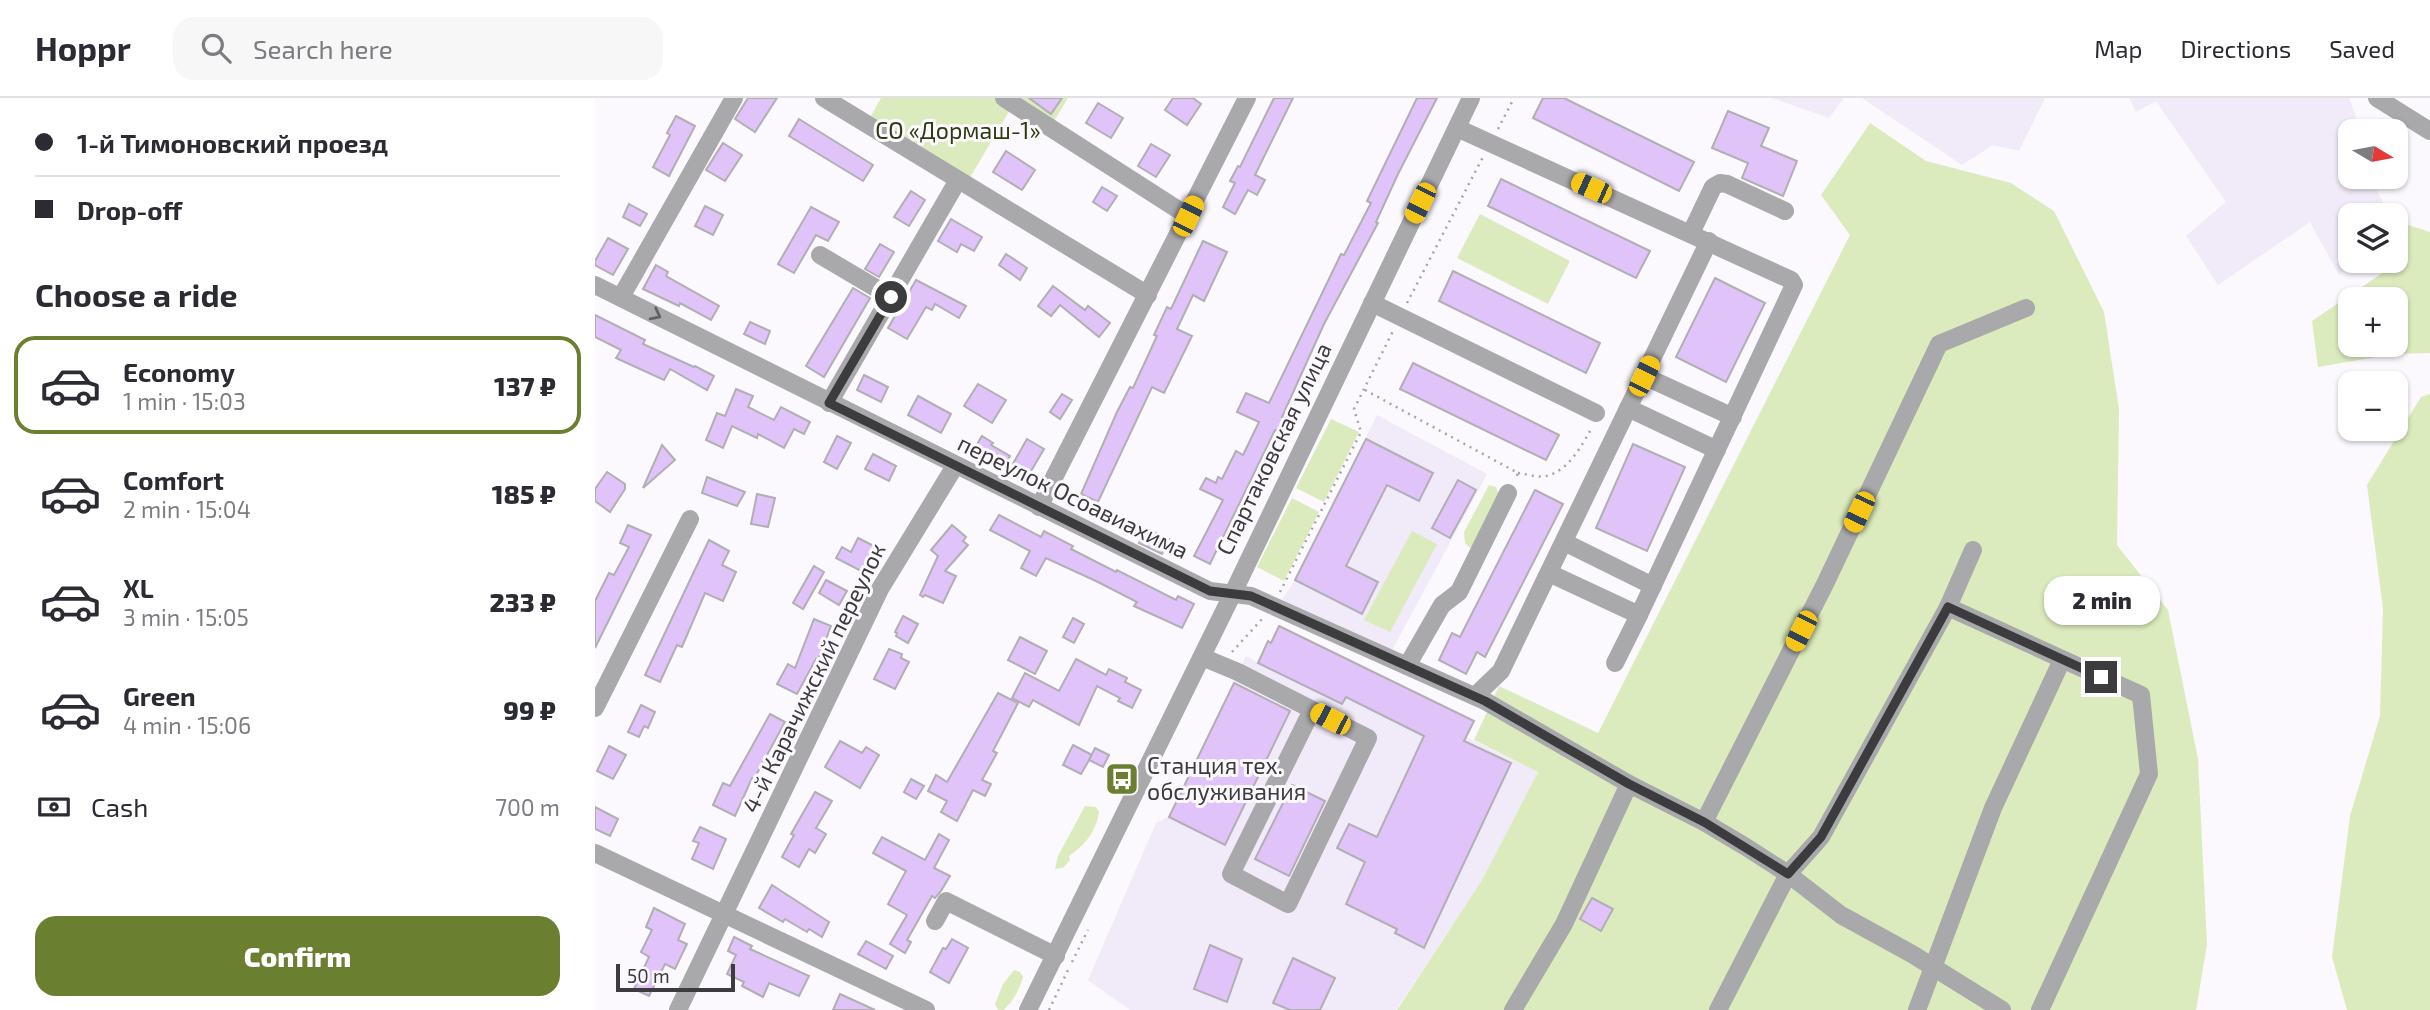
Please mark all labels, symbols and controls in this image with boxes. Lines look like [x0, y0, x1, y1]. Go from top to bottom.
search box [173, 17, 663, 80]
text: Hoppr [35, 28, 131, 68]
icon: search [197, 29, 235, 67]
text: Search here [253, 33, 393, 64]
text: Map [2094, 34, 2142, 63]
text: Directions [2180, 34, 2291, 63]
text: Saved [2329, 34, 2395, 63]
park label: СО «Дормаш-1» [875, 116, 1041, 144]
north arrow [2338, 119, 2408, 189]
map controls [2338, 119, 2408, 441]
text: 1-й Тимоновский проезд [77, 127, 388, 158]
car [1568, 170, 1615, 206]
car [1402, 180, 1439, 226]
car [1170, 193, 1207, 239]
text: Drop-off [77, 194, 182, 225]
button: layers [2338, 203, 2408, 273]
text: Choose a ride [35, 275, 238, 313]
route start [875, 281, 907, 313]
button: + [2338, 287, 2408, 357]
one-way arrow [649, 307, 661, 321]
street label: Спартаковская улица [1210, 338, 1338, 560]
car [1626, 353, 1663, 399]
icon: car [39, 354, 102, 417]
text: Economy [123, 356, 235, 387]
text: 137 ₽ [494, 370, 556, 401]
button: − [2338, 371, 2408, 441]
text: 1 min · 15:03 [123, 387, 246, 415]
street label: переулок Осоавиахима [953, 428, 1193, 565]
icon: car [39, 462, 102, 525]
text: Comfort [123, 464, 224, 495]
text: 185 ₽ [492, 478, 556, 509]
car [1841, 489, 1878, 535]
text: 2 min · 15:04 [123, 495, 251, 523]
street label: 4-й Карачижский переулок [736, 538, 892, 817]
icon: car [39, 570, 102, 633]
text: XL [123, 572, 154, 603]
callout: 2 min [2043, 575, 2159, 624]
text: 233 ₽ [489, 586, 556, 617]
text: 2 min [2072, 586, 2132, 614]
text: 3 min · 15:05 [123, 603, 249, 631]
car [1783, 608, 1820, 654]
route end [2085, 661, 2117, 693]
icon: car [39, 678, 102, 741]
text: Green [123, 680, 196, 711]
text: 99 ₽ [503, 694, 556, 725]
car [1307, 700, 1354, 738]
text: 4 min · 15:06 [123, 711, 251, 739]
place label: Станция тех. обслуживания [1147, 751, 1306, 806]
bus stop icon: Станция тех. обслуживания [1103, 760, 1141, 798]
icon: cash [35, 788, 73, 826]
text: Cash [91, 791, 148, 822]
text: 700 m [495, 793, 560, 821]
button: Confirm [35, 916, 560, 996]
scale bar [616, 961, 735, 993]
text: 50 m [627, 964, 670, 987]

